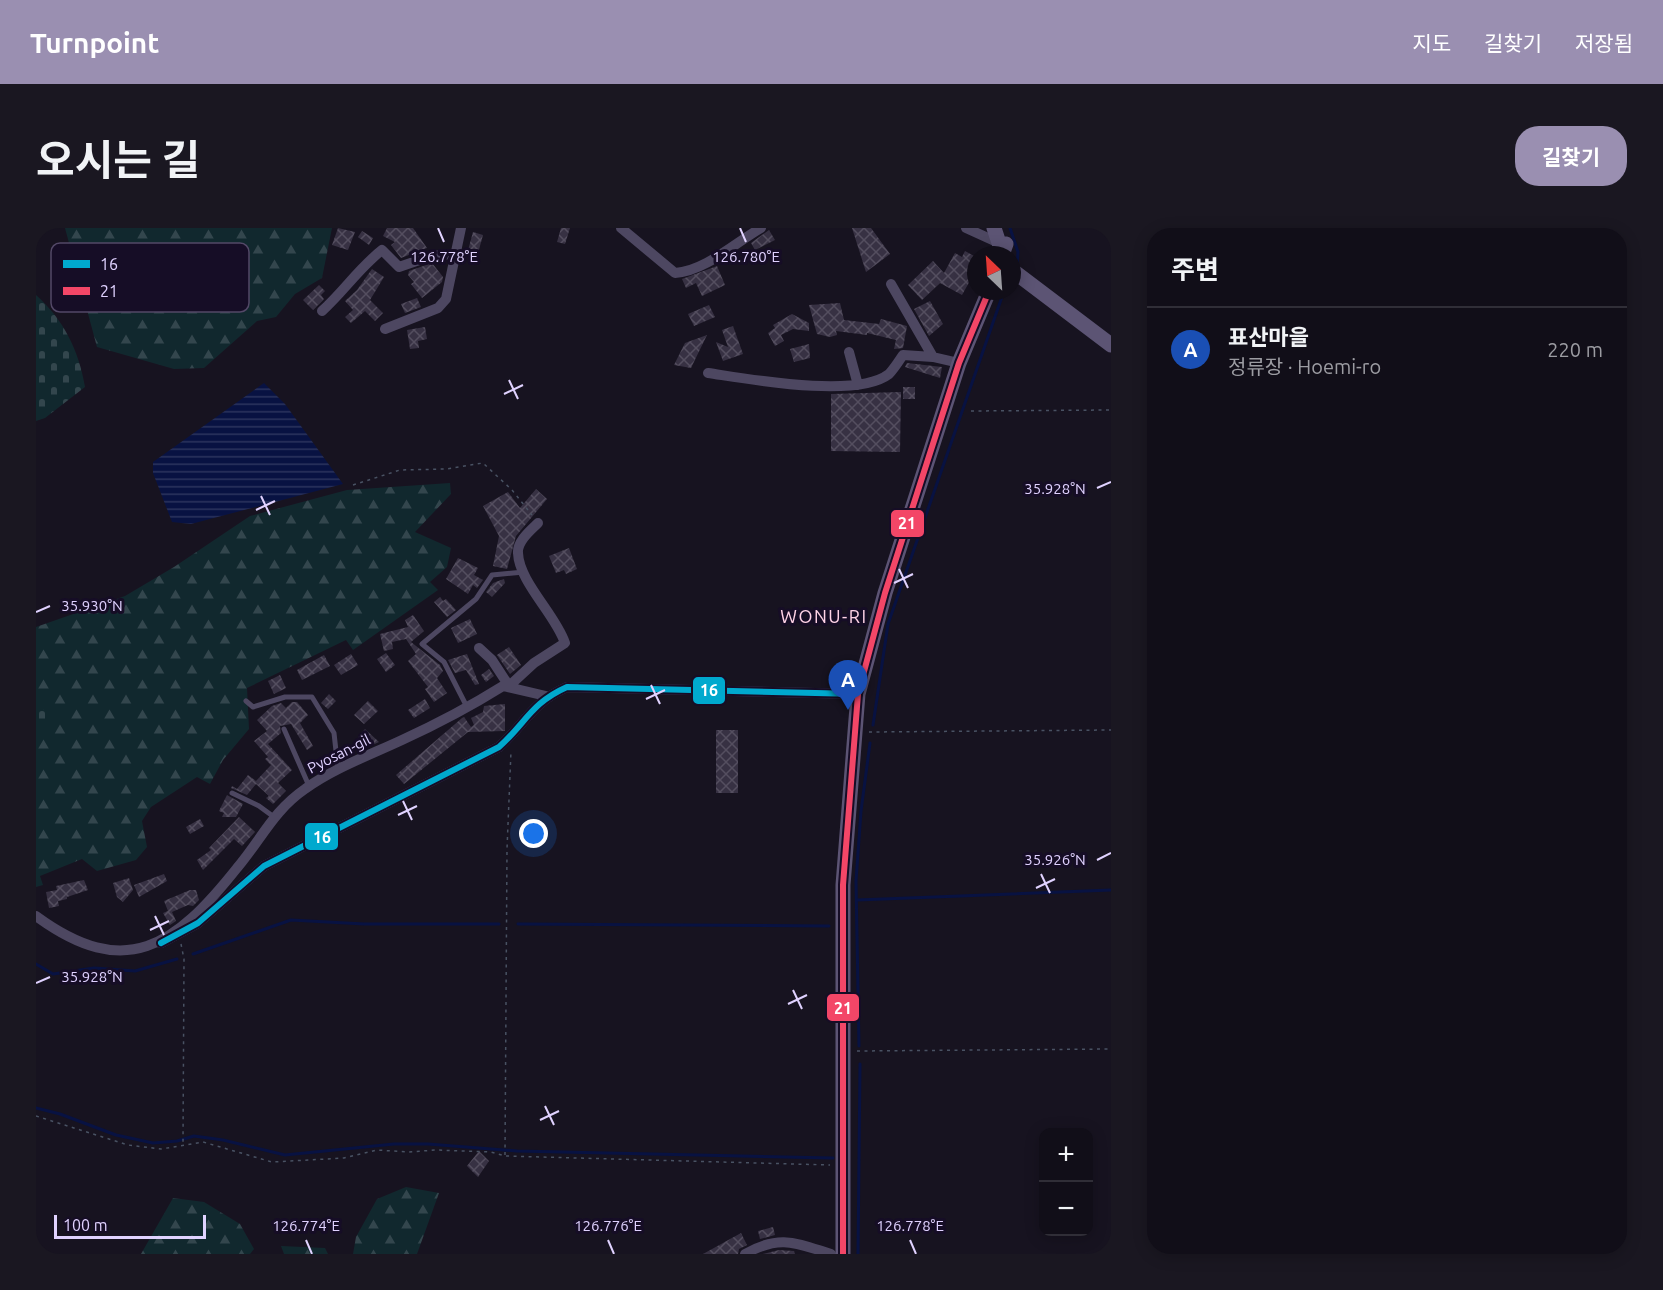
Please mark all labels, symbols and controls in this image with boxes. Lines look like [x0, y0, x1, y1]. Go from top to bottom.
text: Turnpoint [30, 27, 159, 58]
text: 지도 [1412, 31, 1451, 55]
text: 길찾기 [1484, 31, 1542, 55]
text: 저장됨 [1575, 31, 1633, 55]
button: 길찾기 [1515, 126, 1627, 186]
text: 오시는 길 [36, 136, 201, 183]
legend [51, 243, 249, 312]
north arrow [967, 246, 1021, 300]
text: 126.778°E [410, 248, 478, 265]
text: 126.780°E [712, 248, 780, 265]
text: 16 [100, 255, 118, 273]
text: 주변 [1171, 255, 1219, 284]
text: 21 [100, 282, 118, 300]
text: 표산마을 [1228, 324, 1309, 349]
text: A [1183, 338, 1198, 361]
text: 220 m [1547, 338, 1603, 361]
text: 정류장 · Hoemi-ro [1228, 355, 1381, 378]
text: 35.928°N [1024, 480, 1086, 497]
line badge: 21 [890, 509, 925, 538]
text: 21 [898, 514, 916, 532]
text: 35.930°N [61, 597, 123, 614]
district label: WONU-RI [780, 606, 868, 626]
pin: A [828, 660, 868, 710]
line badge: 16 [692, 676, 726, 705]
text: 16 [700, 681, 718, 699]
street label: Pyosan-gil [304, 730, 373, 777]
your location [519, 819, 548, 848]
line badge: 16 [304, 822, 339, 851]
text: 16 [313, 828, 331, 846]
text: 35.926°N [1024, 851, 1086, 868]
text: 35.928°N [61, 968, 123, 985]
line badge: 21 [826, 993, 860, 1022]
text: 21 [834, 999, 852, 1017]
map controls [1039, 1128, 1093, 1236]
button: + [1039, 1128, 1093, 1182]
button: − [1039, 1182, 1093, 1236]
scale bar [54, 1212, 206, 1240]
text: 100 m [63, 1216, 108, 1234]
text: 126.774°E [272, 1217, 340, 1234]
text: 126.776°E [574, 1217, 642, 1234]
text: 126.778°E [876, 1217, 944, 1234]

